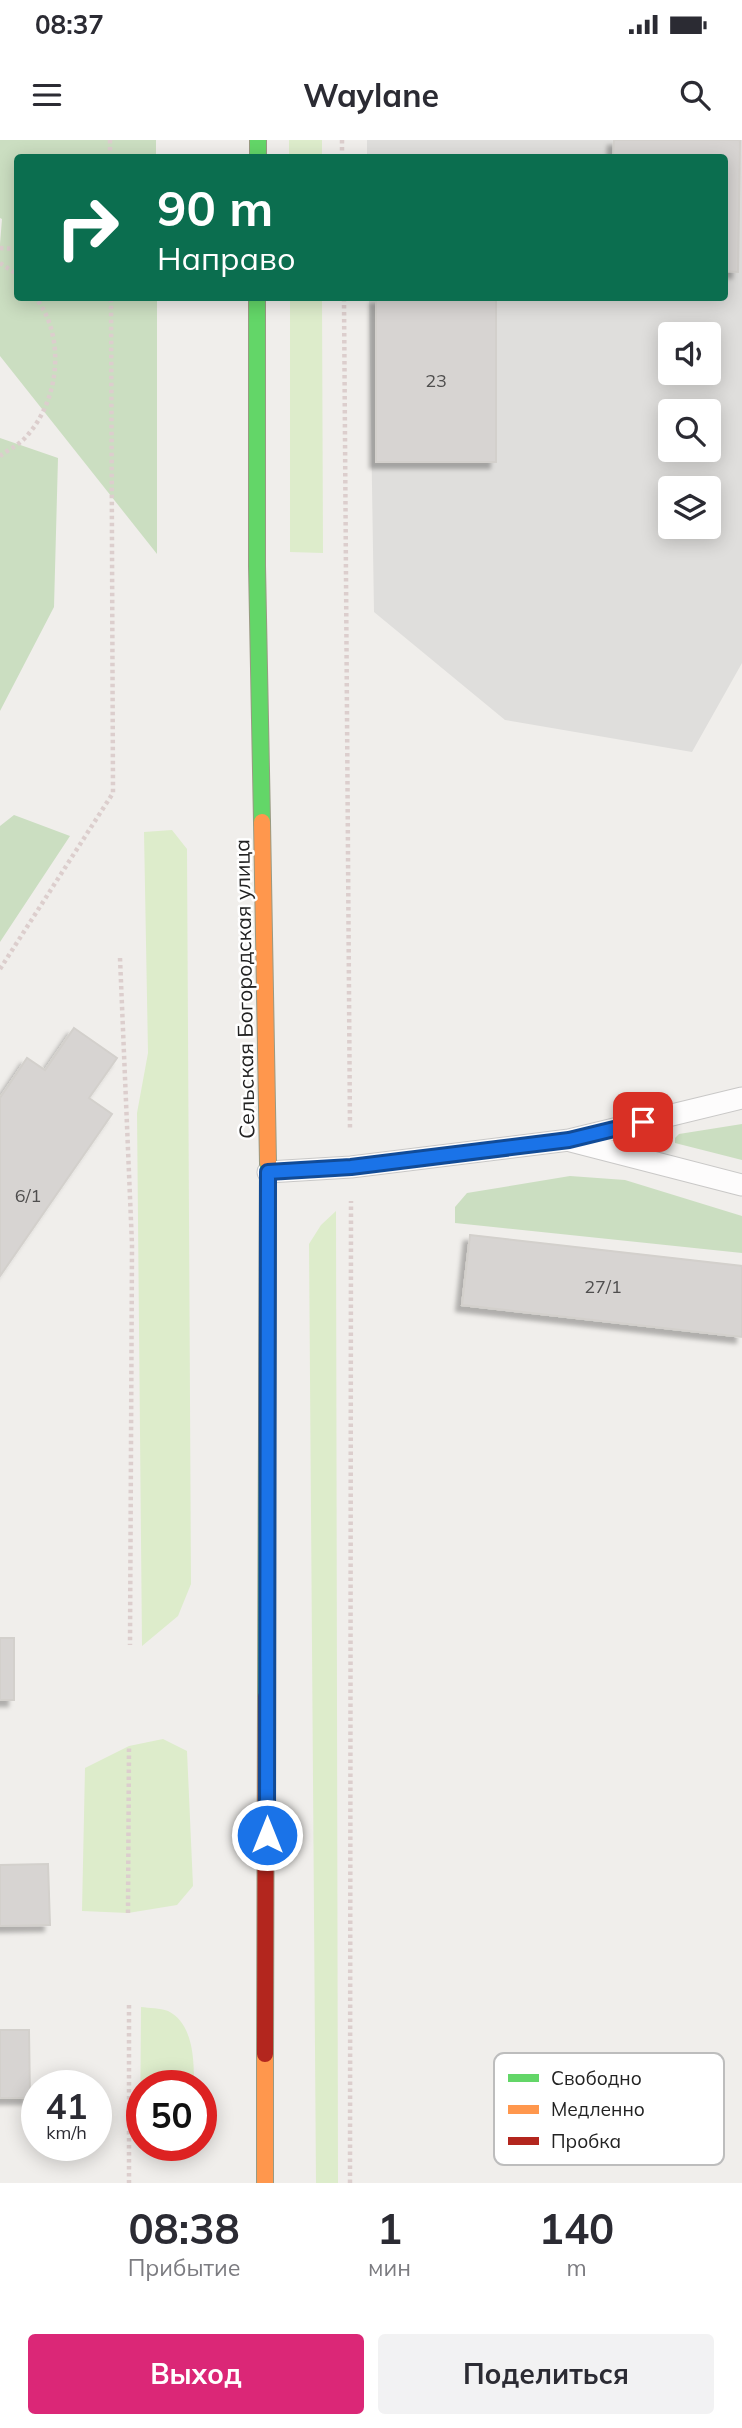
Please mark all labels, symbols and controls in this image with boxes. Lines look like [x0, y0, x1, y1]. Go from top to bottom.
text: 08:37 [35, 8, 104, 41]
text: Waylane [303, 75, 439, 115]
icon: menu [28, 76, 66, 114]
icon: search [676, 76, 714, 114]
text: 90 m [157, 177, 273, 238]
icon: right [42, 182, 133, 273]
text: Направо [157, 238, 296, 278]
map controls [658, 322, 721, 539]
button: sound [658, 322, 721, 385]
house number: 23 [425, 369, 447, 392]
button: search [658, 399, 721, 462]
button: layers [658, 476, 721, 539]
street label: Сельская Богородская улица [228, 839, 260, 1139]
pin [613, 1092, 673, 1152]
icon: arrive [624, 1103, 662, 1141]
house number: 6/1 [15, 1184, 41, 1207]
house number: 27/1 [584, 1275, 622, 1298]
position arrow [230, 1798, 304, 1872]
legend [494, 2053, 724, 2165]
text: Свободно [551, 2066, 642, 2090]
speed limit sign: 50 [126, 2070, 217, 2161]
text: 41 [45, 2084, 88, 2128]
text: Медленно [551, 2097, 645, 2121]
text: km/h [46, 2121, 87, 2144]
text: Пробка [551, 2129, 621, 2153]
text: 08:38 [128, 2202, 240, 2255]
text: 1 [377, 2202, 402, 2255]
text: 140 [539, 2202, 614, 2255]
text: Прибытие [128, 2253, 240, 2282]
text: мин [368, 2253, 411, 2282]
text: m [566, 2253, 587, 2282]
button: Выход [28, 2334, 364, 2414]
button: Поделиться [378, 2334, 714, 2414]

